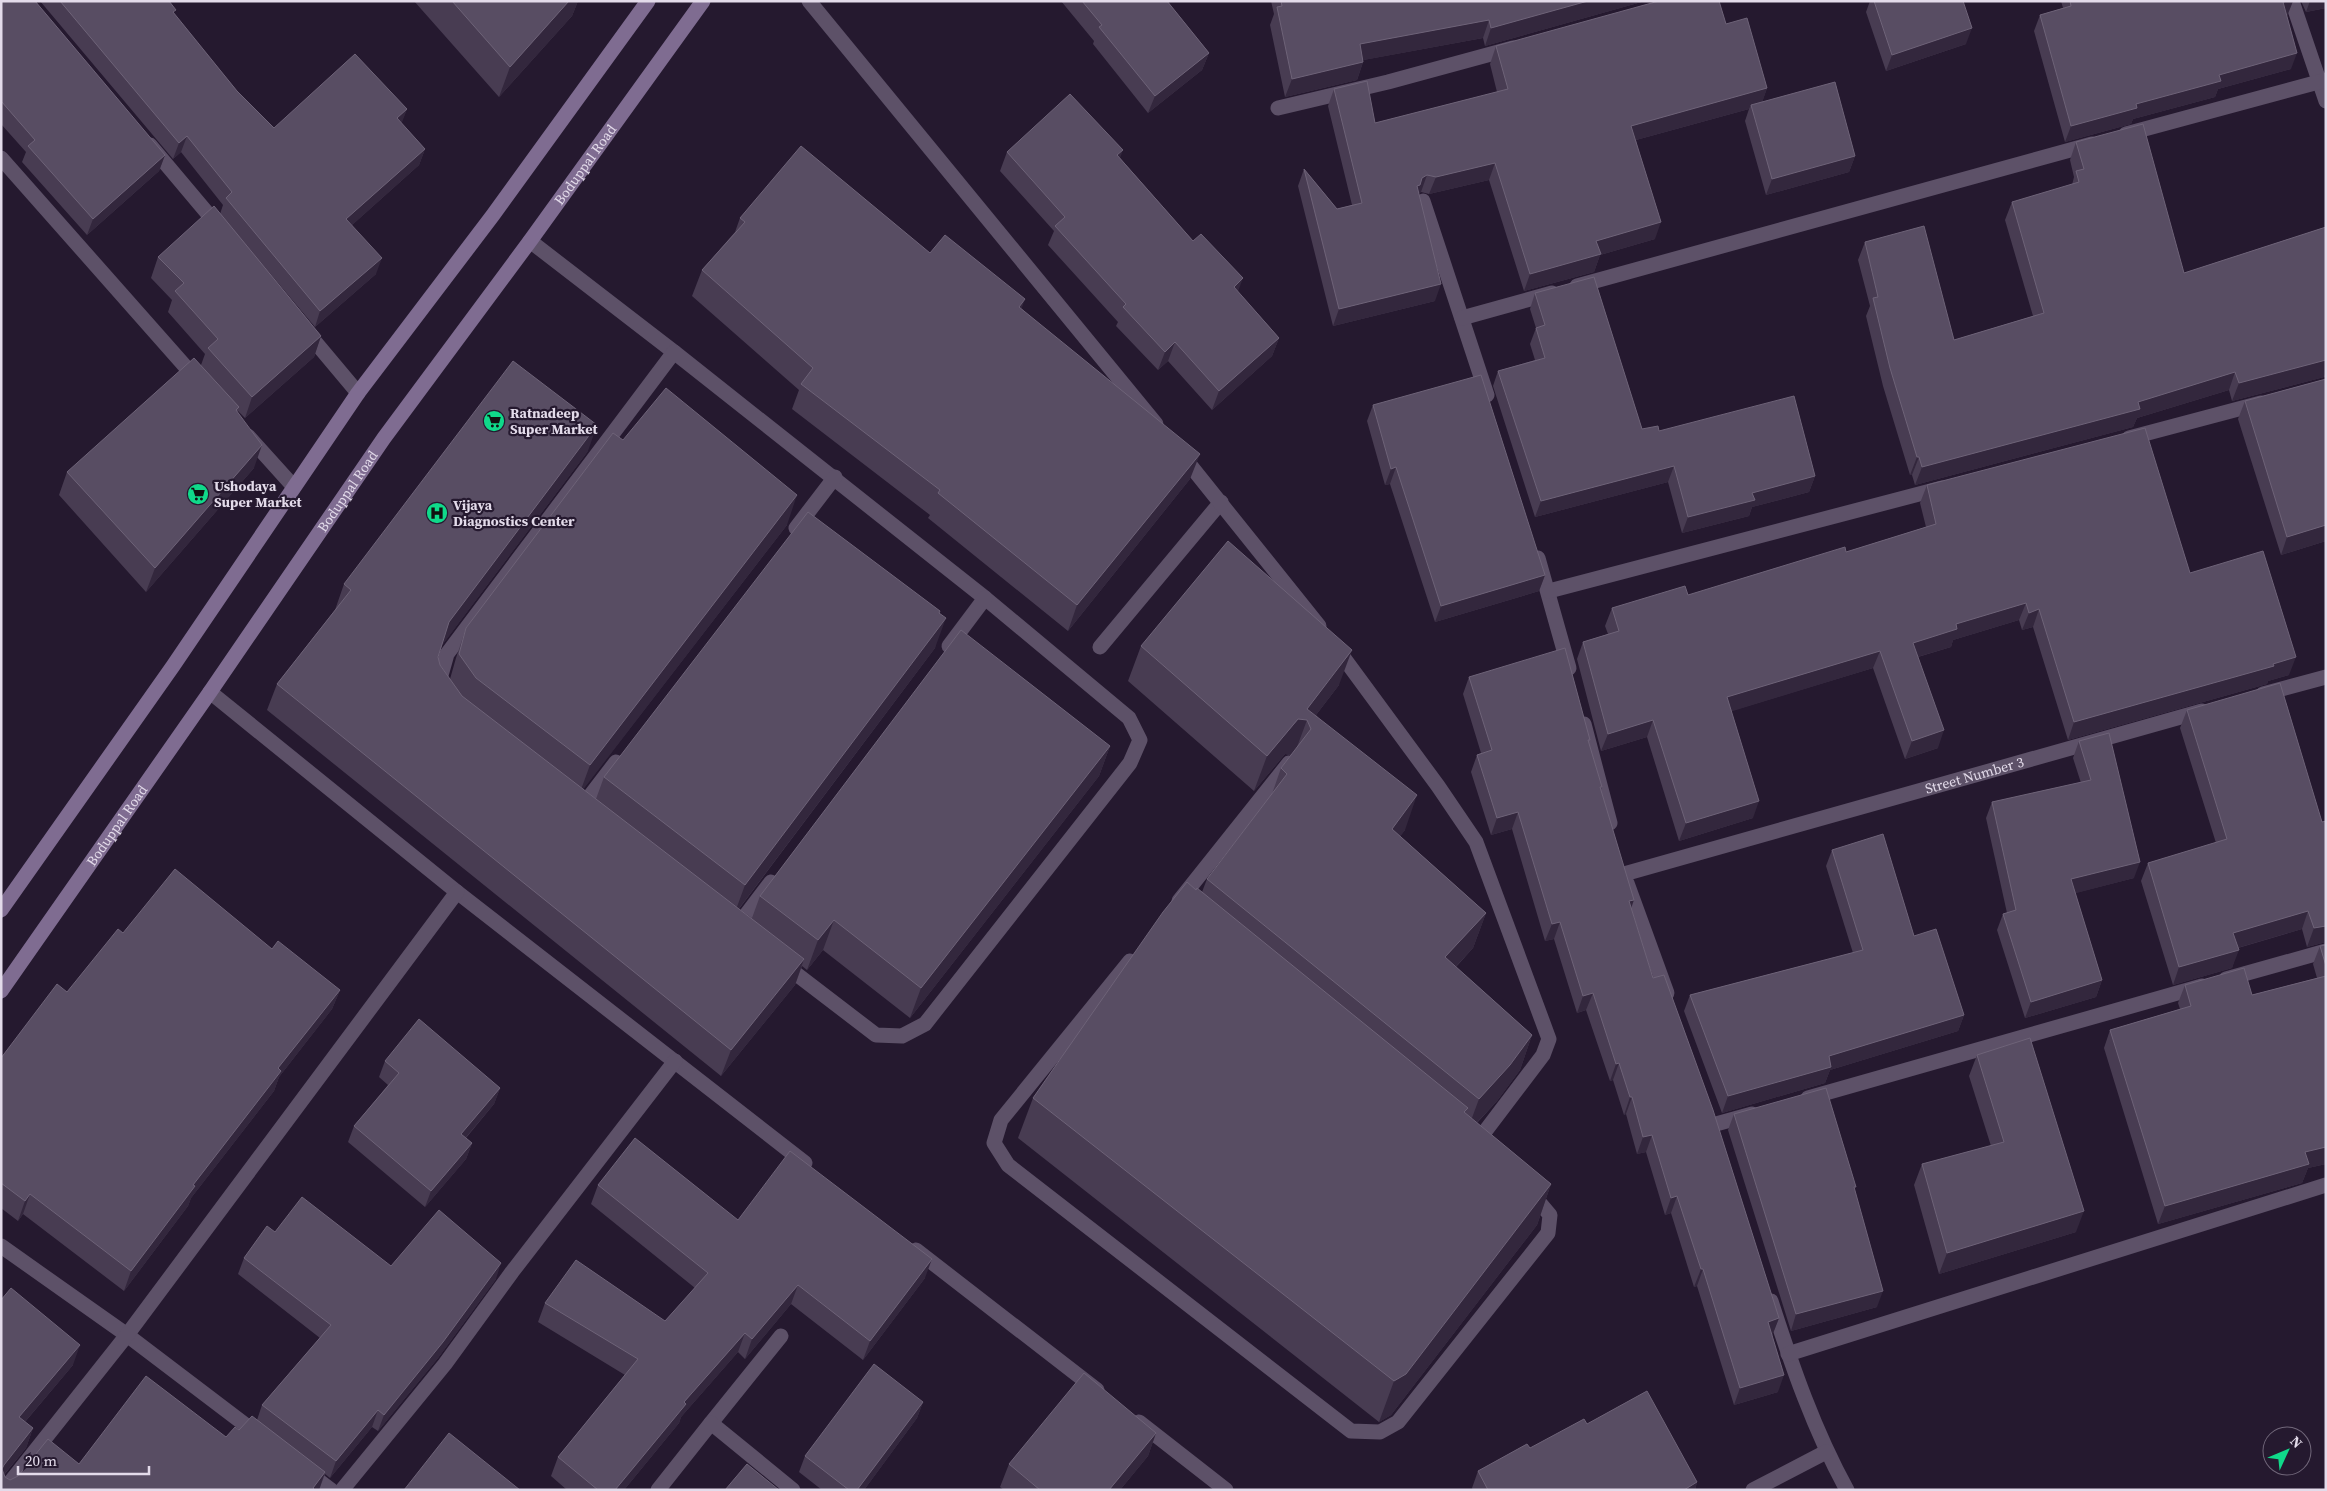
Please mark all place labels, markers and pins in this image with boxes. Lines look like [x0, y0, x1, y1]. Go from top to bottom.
place label: Ratnadeep Super Market [510, 403, 599, 439]
supermarket icon: Ratnadeep Super Market [482, 409, 506, 433]
place label: Ushodaya Super Market [214, 476, 303, 512]
supermarket icon: Ushodaya Super Market [186, 482, 210, 506]
place label: Vijaya Diagnostics Center [453, 495, 575, 531]
hospital icon: Vijaya Diagnostics Center [425, 501, 449, 525]

